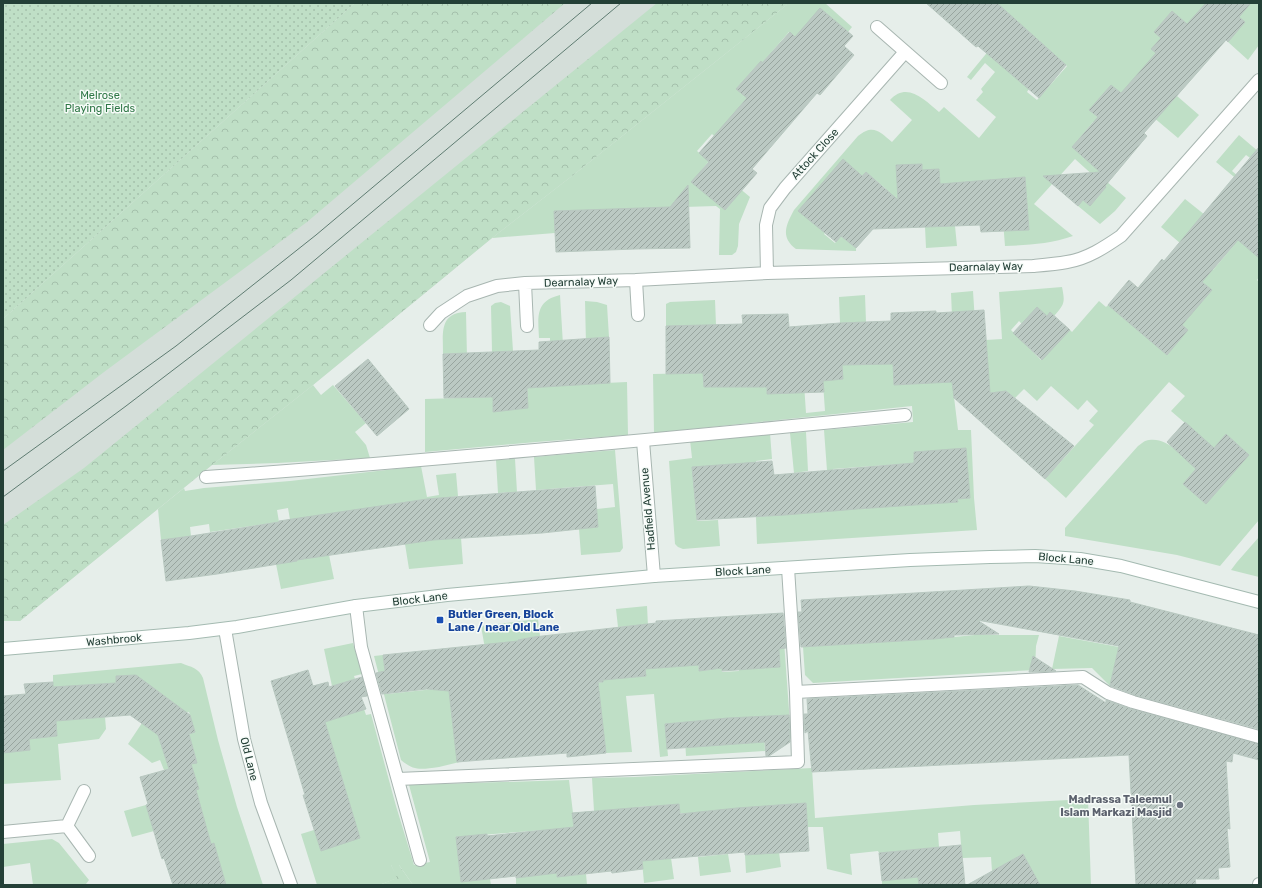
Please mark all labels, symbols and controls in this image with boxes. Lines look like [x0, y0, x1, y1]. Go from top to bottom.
park label: Melrose Playing Fields [65, 89, 136, 115]
street label: Attock Close [789, 126, 841, 182]
street label: Dearnalay Way [949, 260, 1023, 274]
street label: Dearnalay Way [544, 274, 618, 290]
street label: Hadfield Avenue [638, 467, 658, 551]
street label: Block Lane [1038, 550, 1094, 568]
street label: Block Lane [715, 563, 771, 579]
street label: Block Lane [392, 589, 448, 609]
place label: Butler Green, Block Lane / near Old Lane [448, 608, 560, 634]
marker: Butler Green, Block Lane / near Old Lane [435, 615, 445, 625]
street label: Washbrook [86, 631, 143, 649]
street label: Old Lane [237, 736, 261, 782]
place label: Madrassa Taleemul Islam Markazi Masjid [1060, 793, 1172, 819]
marker: Madrassa Taleemul Islam Markazi Masjid [1175, 800, 1185, 810]

